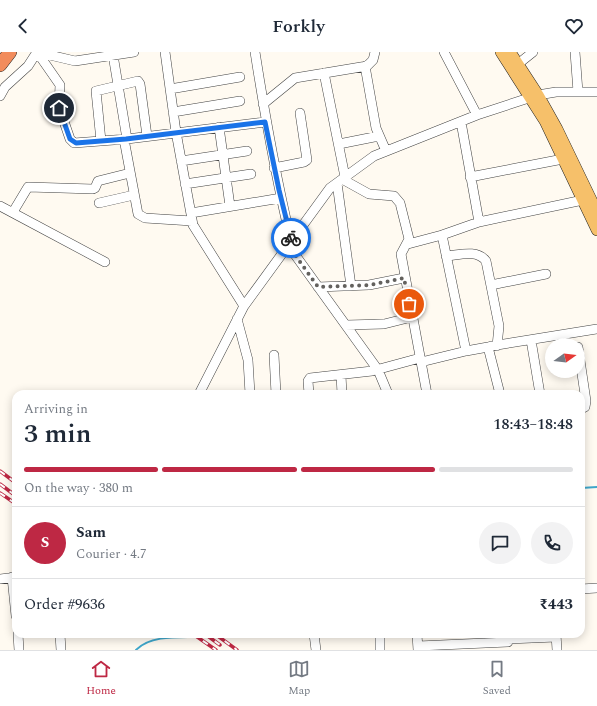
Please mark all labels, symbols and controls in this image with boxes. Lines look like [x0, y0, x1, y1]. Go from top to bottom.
text: Forkly [272, 13, 325, 40]
icon: back [12, 15, 34, 37]
icon: heart [563, 15, 585, 37]
pin [42, 91, 76, 125]
icon: home [48, 97, 70, 119]
courier [271, 218, 311, 258]
icon: bike [280, 227, 302, 249]
pin [392, 287, 426, 321]
icon: bag [398, 293, 420, 315]
north arrow [545, 338, 585, 378]
map controls [545, 338, 585, 378]
text: Arriving in [24, 399, 88, 419]
text: 18:43–18:48 [493, 413, 573, 436]
text: 3 min [24, 414, 91, 454]
text: On the way · 380 m [24, 478, 133, 498]
text: Sam [76, 521, 106, 544]
button: chat [479, 522, 521, 564]
button: phone [531, 522, 573, 564]
text: S [41, 531, 49, 554]
text: Courier · 4.7 [76, 544, 146, 564]
text: Order #9636 [24, 593, 105, 616]
text: ₹443 [539, 593, 573, 616]
tab: Home [86, 658, 116, 699]
tab: Map [288, 658, 310, 699]
tab: Saved [483, 658, 511, 699]

